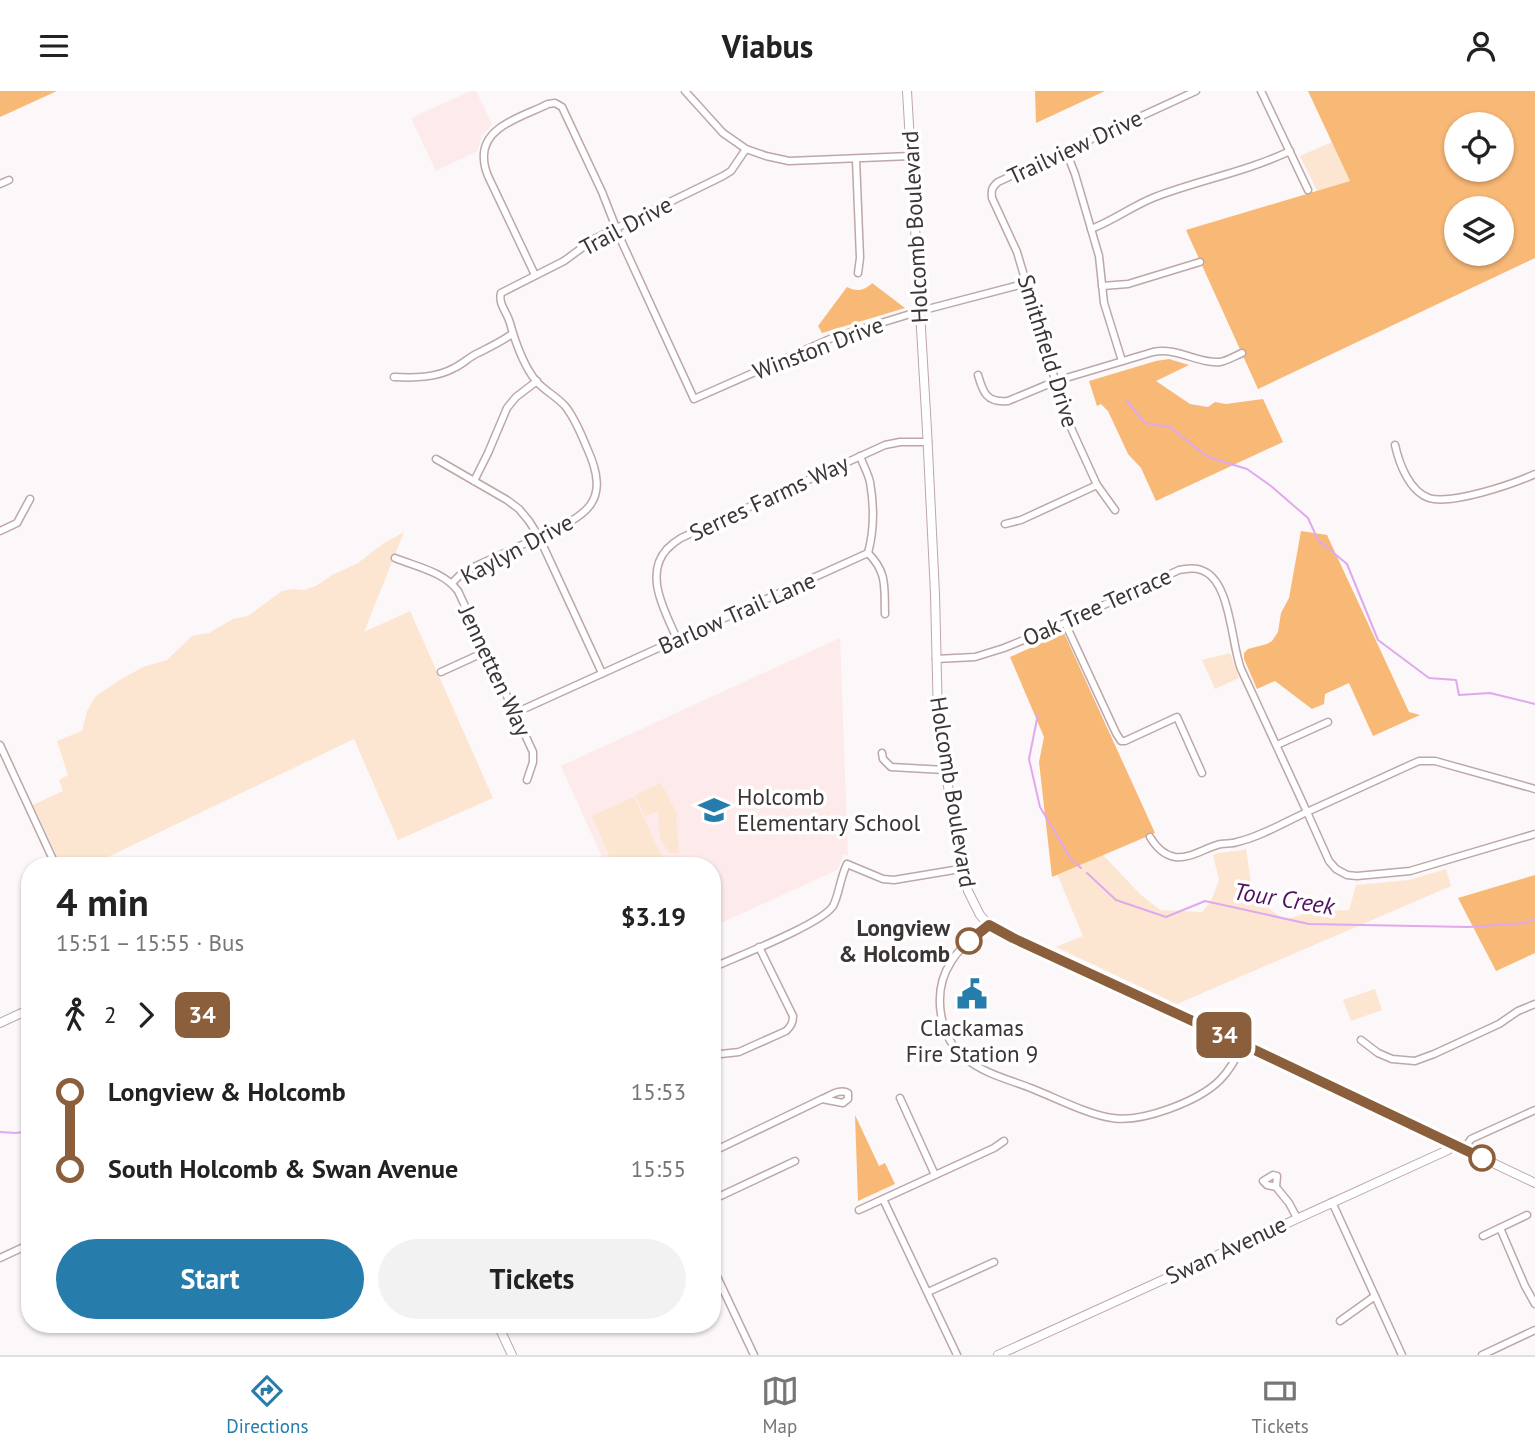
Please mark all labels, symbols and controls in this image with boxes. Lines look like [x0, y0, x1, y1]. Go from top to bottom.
text: Viabus [722, 25, 813, 67]
icon: menu [35, 27, 73, 65]
icon: person [1462, 27, 1500, 65]
street label: Trailview Drive [1003, 103, 1147, 190]
map controls [1444, 112, 1514, 266]
button: locate [1444, 112, 1514, 182]
street label: Holcomb Boulevard [895, 130, 934, 324]
street label: Trail Drive [575, 189, 677, 262]
button: layers [1444, 196, 1514, 266]
street label: Smithfield Drive [1011, 271, 1085, 431]
street label: Winston Drive [748, 309, 887, 386]
street label: Serres Farms Way [685, 448, 853, 547]
street label: Kaylyn Drive [456, 507, 578, 590]
street label: Oak Tree Terrace [1018, 561, 1176, 652]
street label: Barlow Trail Lane [654, 565, 820, 660]
street label: Jennetten Way [452, 600, 538, 741]
street label: Holcomb Boulevard [924, 695, 983, 889]
place label: Holcomb Elementary School [737, 782, 921, 837]
school or university icon: Holcomb Elementary School [697, 793, 731, 827]
water label: Tour Creek [1231, 875, 1338, 922]
text: 4 min [56, 877, 149, 926]
text: $3.19 [621, 900, 686, 933]
place label: Longview & Holcomb [839, 913, 950, 968]
text: 15:51 – 15:55 · Bus [56, 928, 244, 957]
marker: Longview & Holcomb [956, 928, 982, 954]
public building icon: Clackamas Fire Station 9 [955, 977, 989, 1011]
icon: walk [56, 996, 94, 1034]
icon: forward [127, 996, 165, 1034]
text: 34 [189, 999, 216, 1030]
text: 2 [104, 1000, 117, 1029]
line badge: 34 [1192, 1012, 1256, 1058]
place label: Clackamas Fire Station 9 [906, 1013, 1038, 1068]
text: 34 [1210, 1019, 1238, 1050]
text: Longview & Holcomb [108, 1075, 346, 1108]
text: 15:53 [631, 1077, 686, 1106]
unlabelled marker [1469, 1145, 1495, 1171]
text: South Holcomb & Swan Avenue [108, 1152, 458, 1185]
text: 15:55 [631, 1154, 686, 1183]
street label: Swan Avenue [1161, 1209, 1291, 1290]
button: Start [56, 1239, 364, 1319]
button: Tickets [378, 1239, 686, 1319]
tab: Directions [226, 1372, 308, 1438]
tab: Map [761, 1372, 799, 1438]
tab: Tickets [1252, 1372, 1309, 1438]

